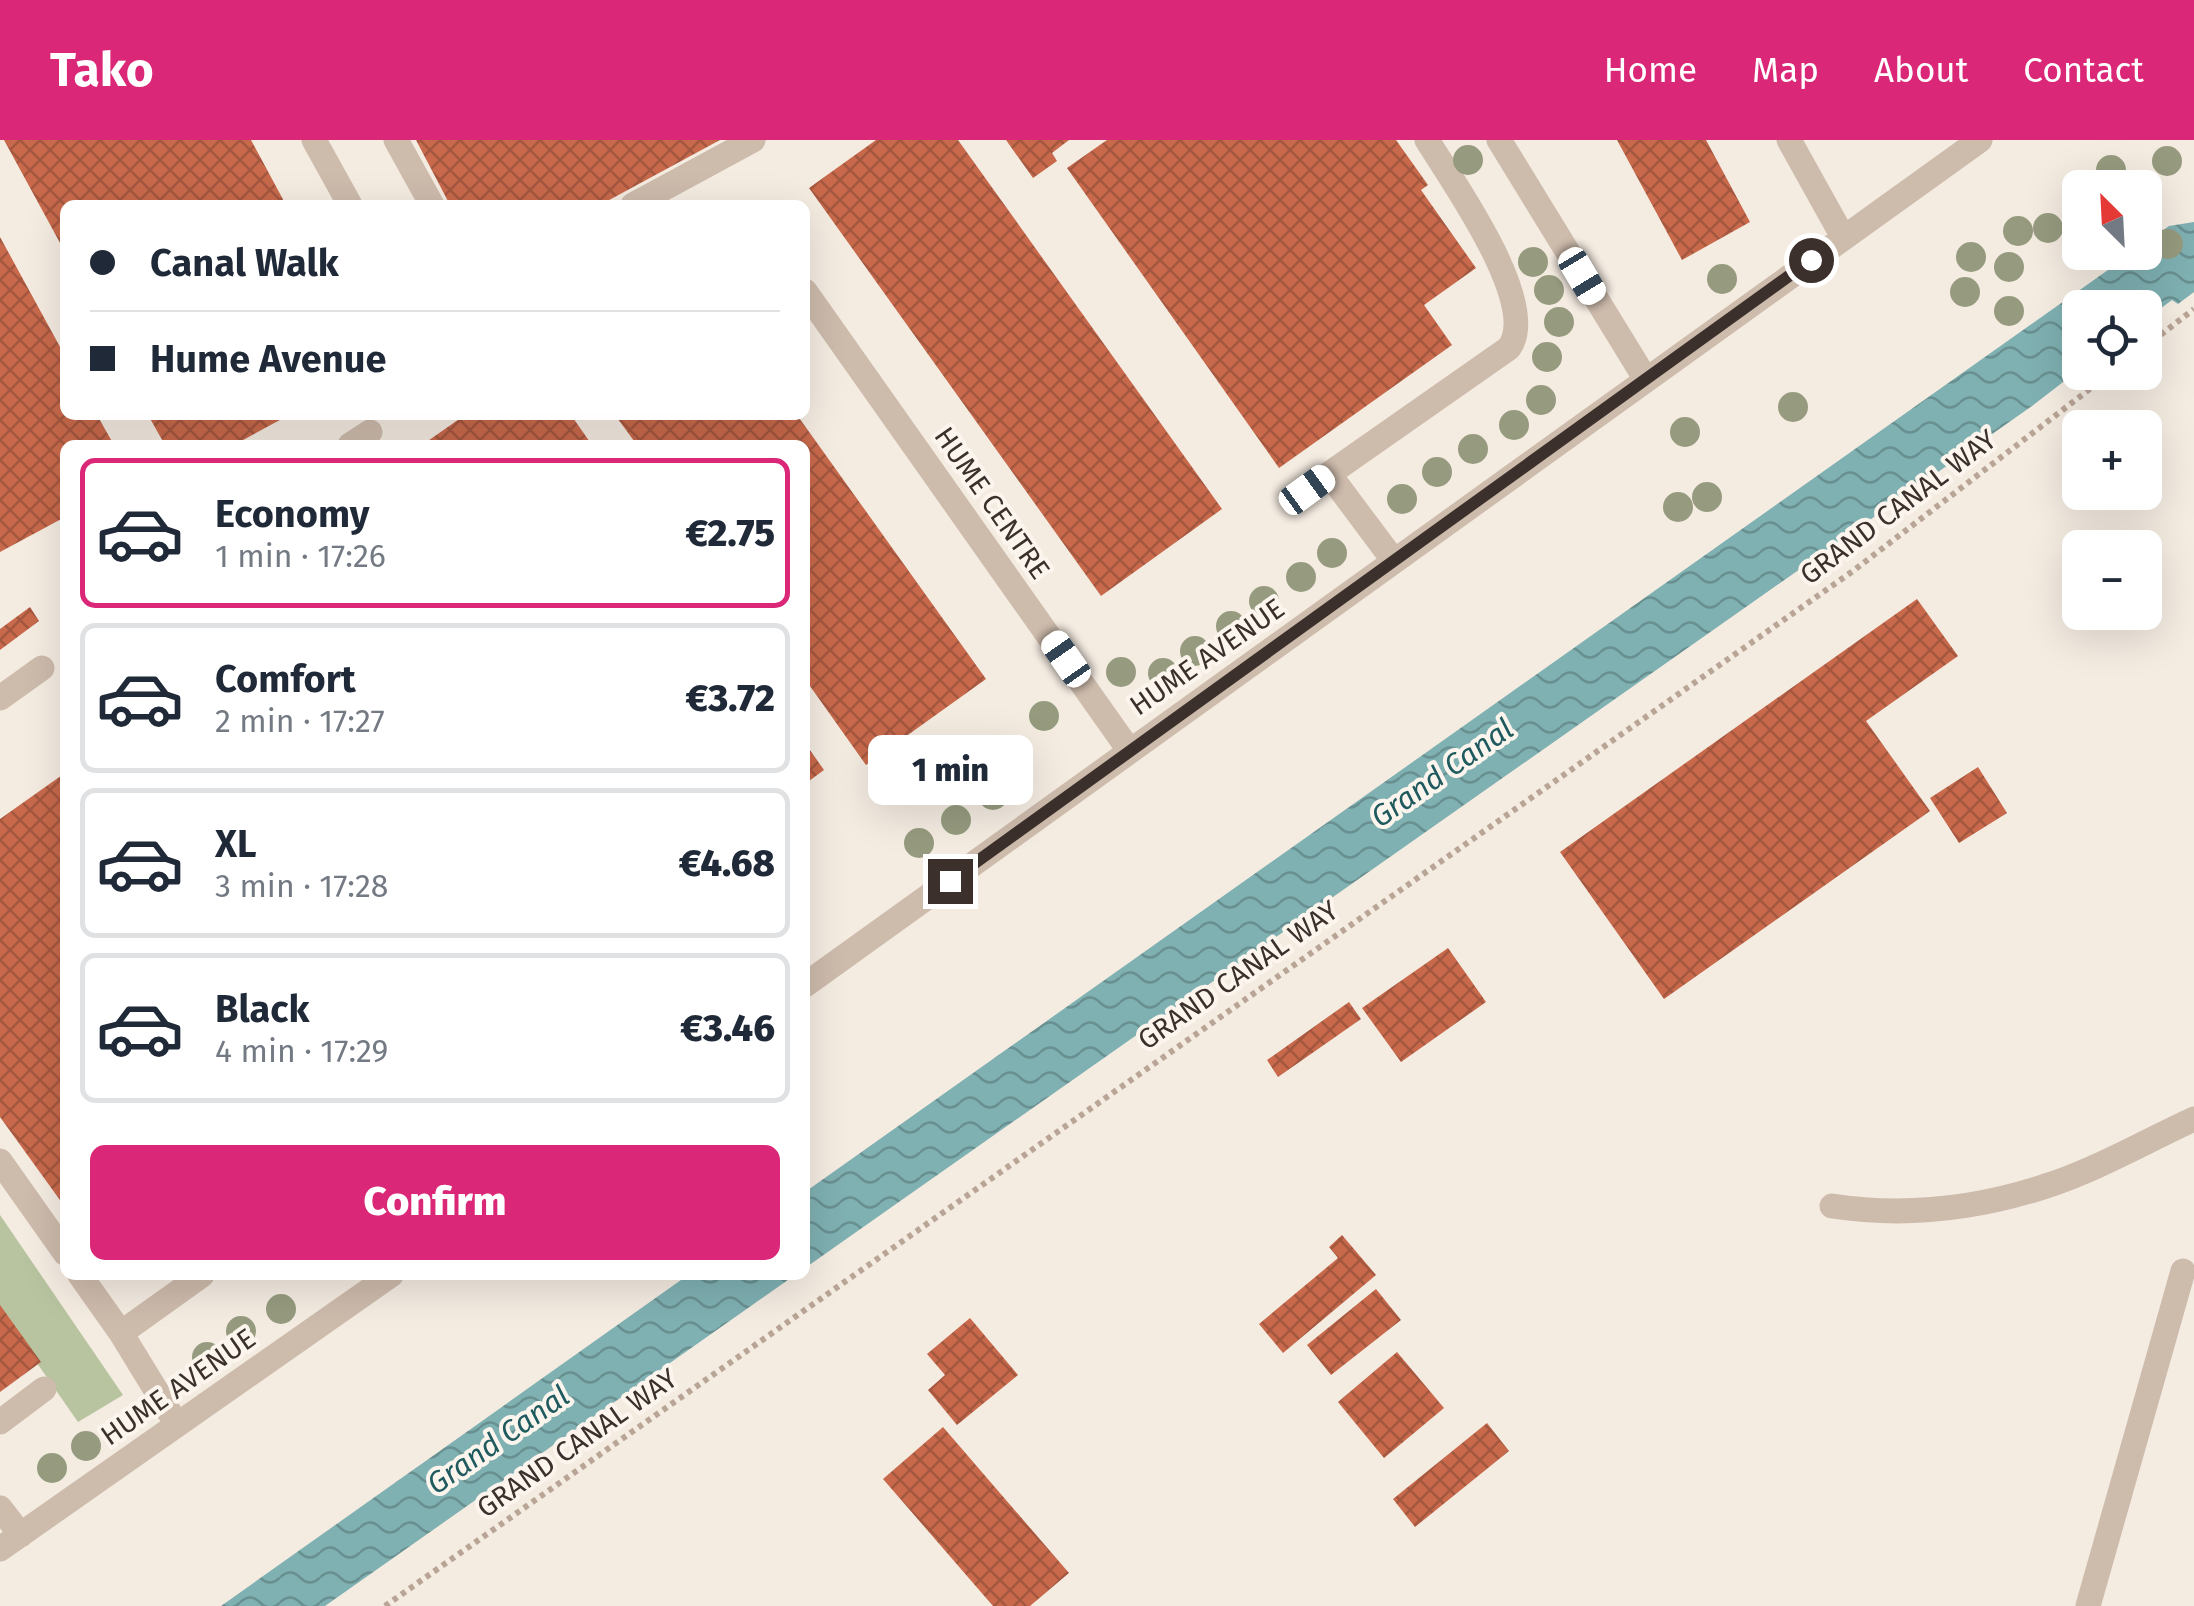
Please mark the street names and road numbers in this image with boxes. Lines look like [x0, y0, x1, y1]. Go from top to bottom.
street label: HUME CENTRE [927, 421, 1057, 585]
street label: GRAND CANAL WAY [1794, 422, 2003, 591]
street label: HUME AVENUE [1124, 592, 1290, 722]
street label: GRAND CANAL WAY [1132, 893, 1345, 1056]
street label: HUME AVENUE [95, 1322, 261, 1452]
street label: GRAND CANAL WAY [471, 1361, 684, 1524]

